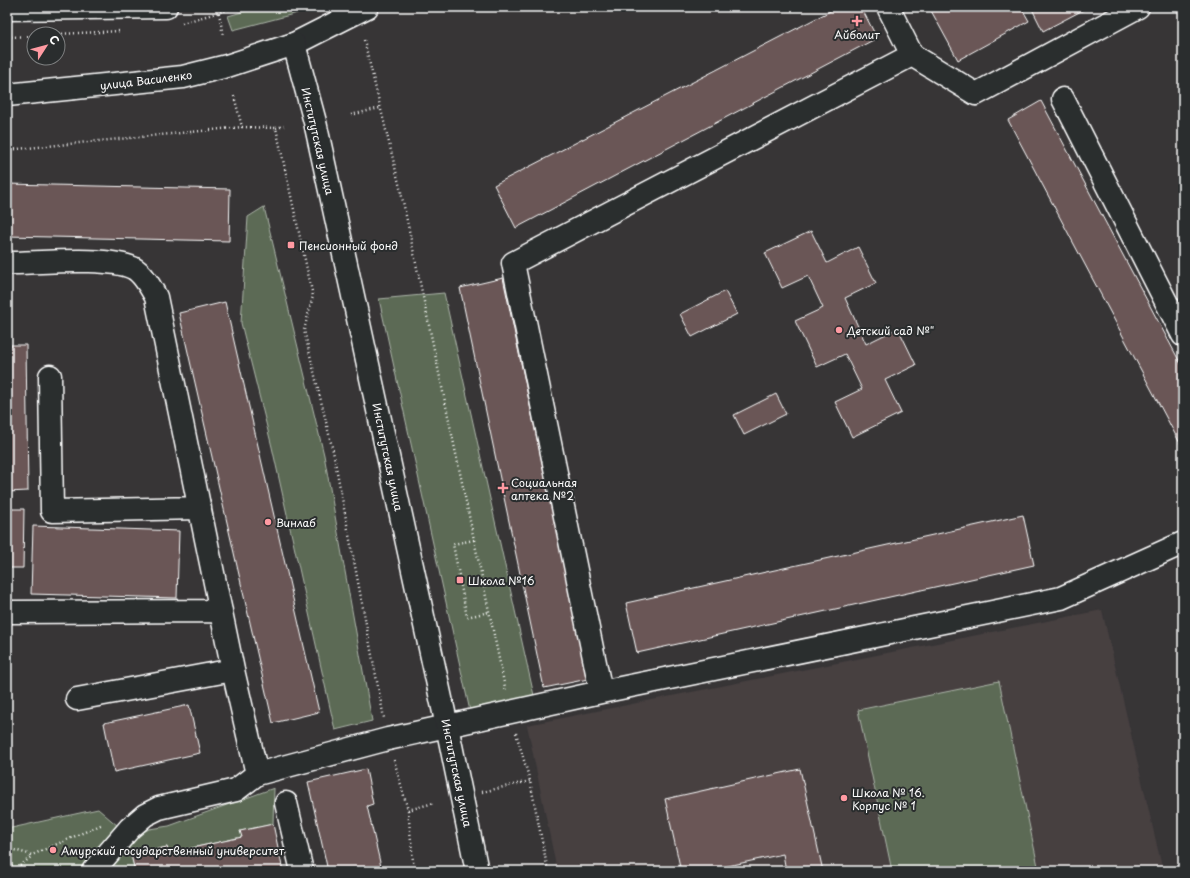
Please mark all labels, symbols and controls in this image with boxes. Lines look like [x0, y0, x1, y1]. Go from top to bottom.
marker: Айболит [852, 16, 862, 26]
north arrow [26, 26, 66, 66]
place label: Айболит [834, 26, 880, 43]
text: С [45, 31, 64, 48]
street label: улица Василенко [99, 66, 193, 94]
street label: Институтская улица [297, 85, 339, 197]
place label: Пенсионный фонд [299, 237, 398, 254]
marker: Пенсионный фонд [286, 240, 296, 250]
place label: Детский сад №" [846, 322, 934, 339]
marker: Детский сад №" [834, 325, 844, 335]
street label: Институтская улица [368, 401, 408, 513]
place label: Социальная аптека №2 [511, 474, 577, 504]
marker: Социальная аптека №2 [498, 483, 508, 493]
place label: Винлаб [276, 514, 316, 531]
marker: Винлаб [263, 517, 273, 527]
place label: Школа №16 [468, 572, 535, 589]
marker: Школа №16 [455, 575, 465, 585]
street label: Институтская улица [437, 717, 477, 829]
place label: Школа № 16. Корпус № 1 [852, 784, 925, 814]
marker: Школа № 16. Корпус № 1 [839, 793, 849, 803]
place label: Амурский государственный университет [61, 842, 285, 859]
marker: Амурский государственный университет [48, 845, 58, 855]

